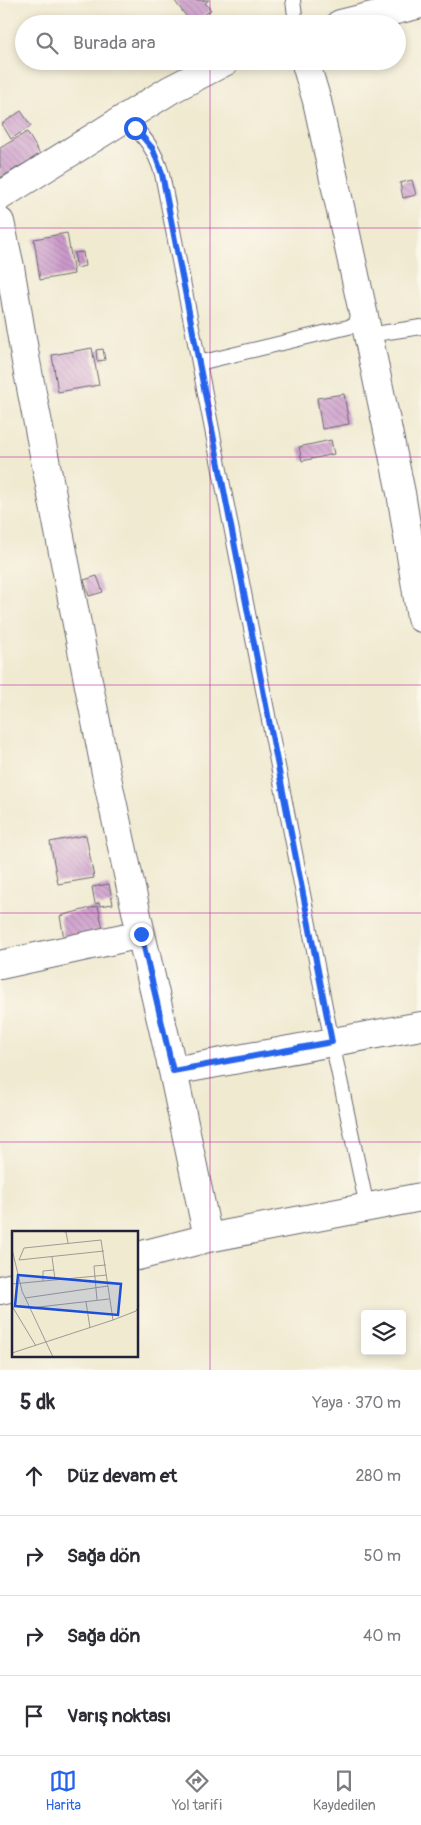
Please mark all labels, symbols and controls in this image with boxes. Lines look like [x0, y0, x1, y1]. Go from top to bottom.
search box [15, 15, 406, 70]
icon: search [33, 29, 61, 57]
text: Burada ara [73, 31, 156, 55]
route start [124, 117, 147, 140]
route end [130, 923, 153, 946]
inset map [12, 1231, 139, 1358]
map controls [361, 1310, 406, 1355]
button: layers [361, 1310, 406, 1355]
text: 5 dk [20, 1389, 55, 1416]
text: Yaya · 370 m [313, 1393, 401, 1413]
icon: ahead [20, 1462, 48, 1490]
text: Düz devam et [67, 1464, 177, 1488]
text: 280 m [355, 1466, 401, 1486]
icon: right [20, 1542, 48, 1570]
text: Sağa dön [67, 1544, 140, 1568]
text: 50 m [364, 1546, 401, 1566]
icon: right [20, 1622, 48, 1650]
text: Sağa dön [67, 1624, 140, 1648]
text: 40 m [363, 1626, 401, 1646]
icon: arrive [20, 1702, 48, 1730]
text: Varış noktası [67, 1704, 171, 1728]
tab: Harita [45, 1767, 81, 1814]
tab: Yol tarifi [172, 1767, 222, 1814]
tab: Kaydedilen [313, 1767, 376, 1814]

